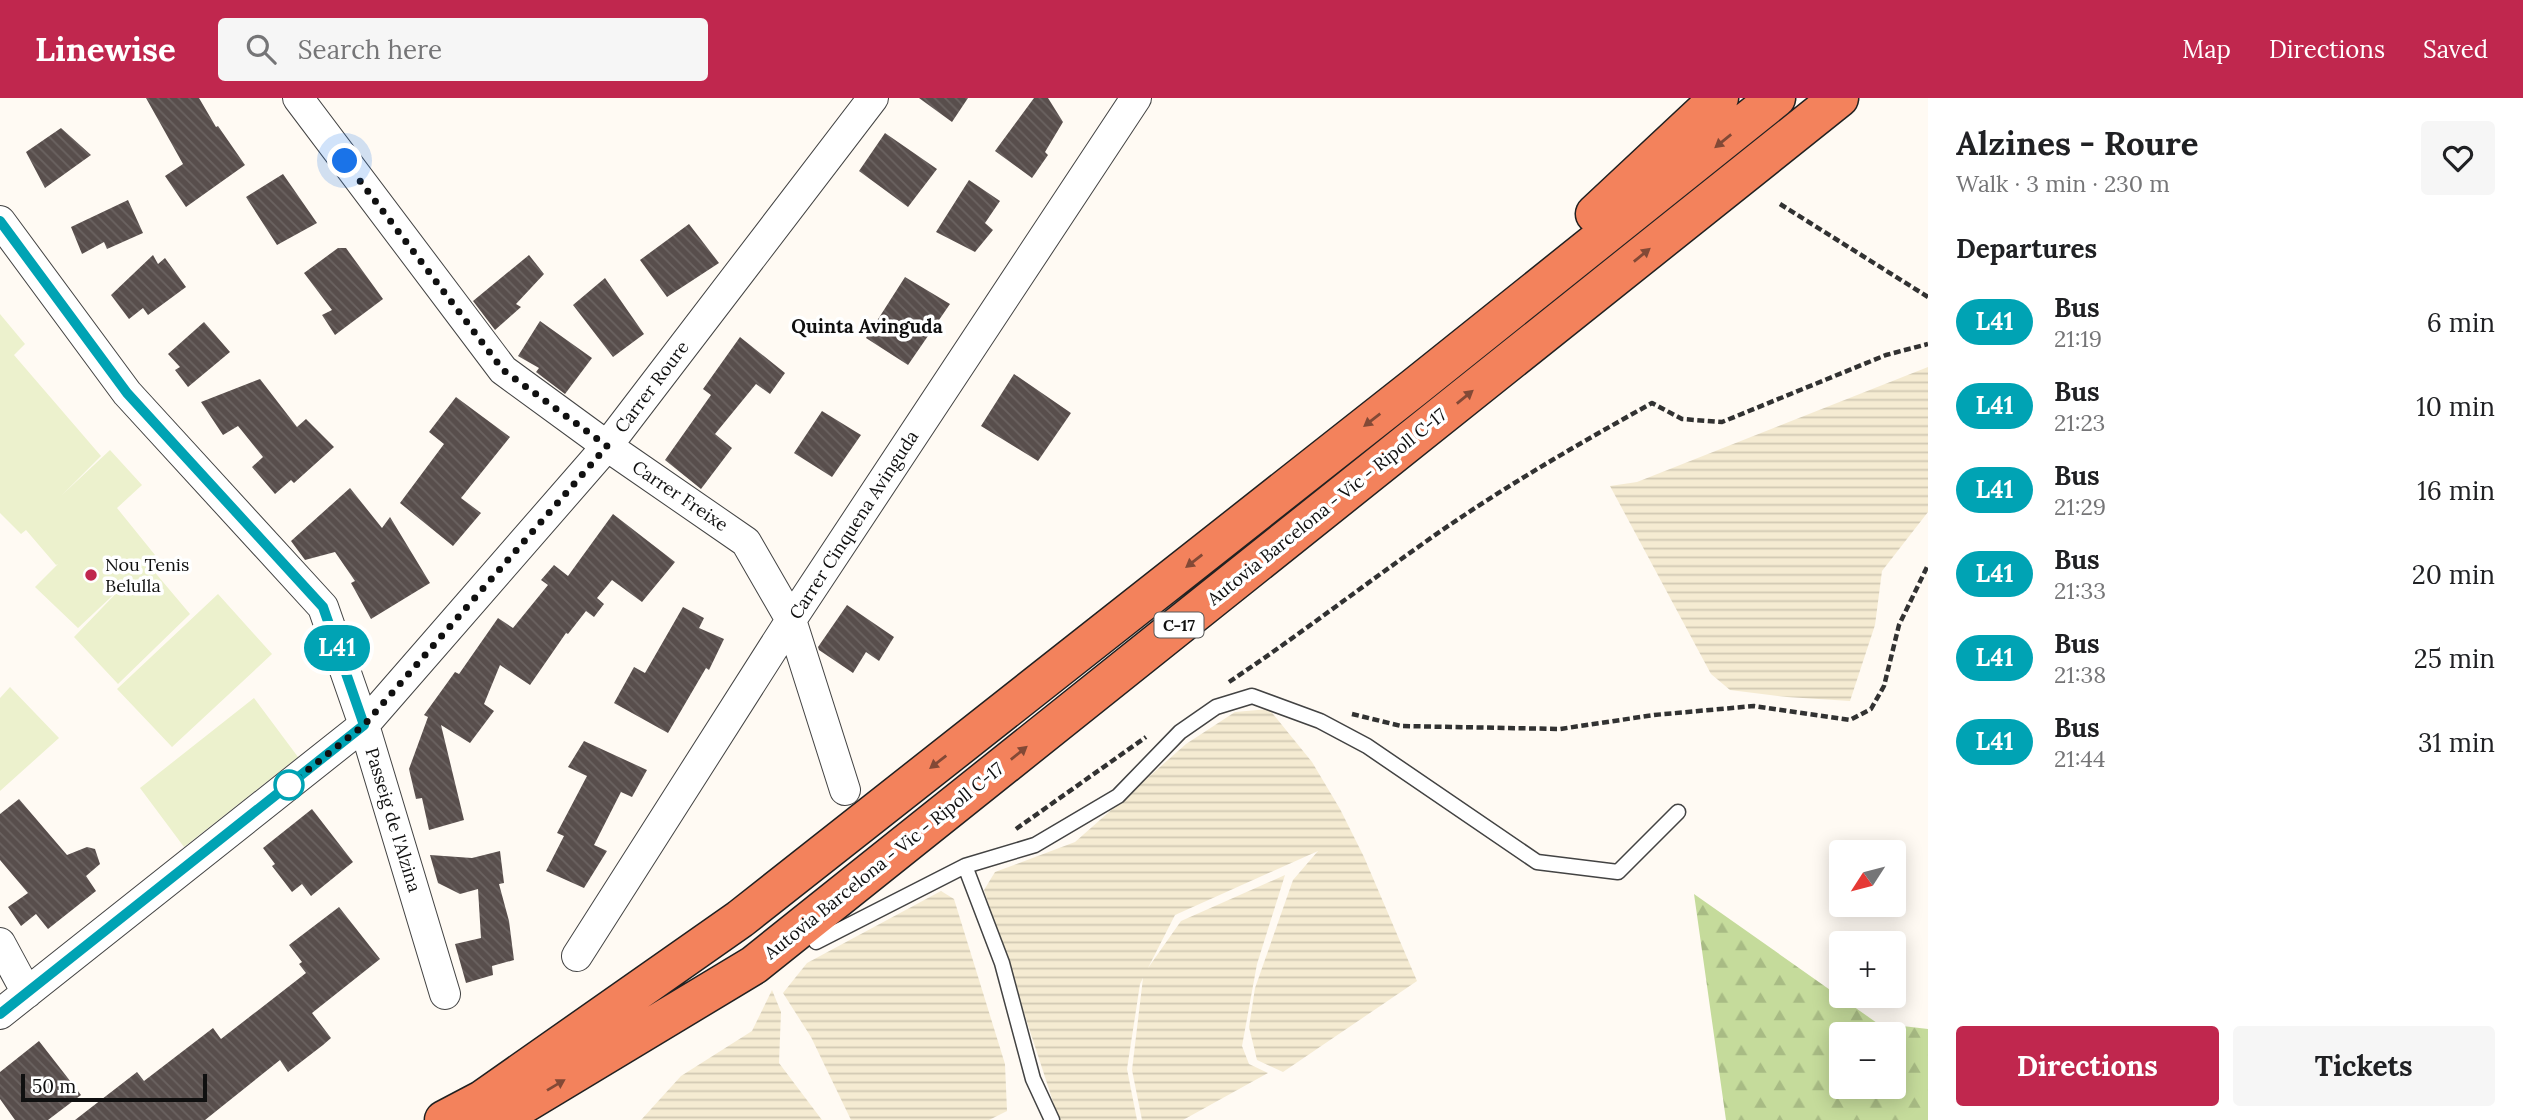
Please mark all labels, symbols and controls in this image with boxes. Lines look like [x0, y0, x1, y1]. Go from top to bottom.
search box [218, 18, 708, 81]
text: Linewise [35, 28, 176, 70]
icon: search [242, 30, 280, 68]
text: Search here [298, 33, 442, 66]
text: Map [2182, 34, 2231, 65]
text: Directions [2269, 34, 2385, 65]
text: Saved [2423, 34, 2488, 65]
button: heart [2421, 121, 2495, 195]
text: Alzines - Roure [1956, 122, 2198, 164]
one-way arrow [1714, 133, 1732, 148]
your location [327, 143, 362, 178]
text: Walk · 3 min · 230 m [1956, 169, 2170, 198]
text: Departures [1956, 232, 2097, 265]
one-way arrow [1633, 248, 1651, 263]
text: Bus [2054, 291, 2100, 324]
text: L41 [1976, 306, 2013, 337]
text: 6 min [2427, 306, 2495, 339]
district label: Quinta Avinguda [791, 314, 943, 338]
text: 21:19 [2054, 324, 2102, 353]
street label: Carrer Roure [609, 336, 694, 437]
text: Bus [2054, 375, 2100, 408]
one-way arrow [1455, 390, 1473, 405]
text: L41 [1976, 390, 2013, 421]
text: 10 min [2416, 390, 2495, 423]
street label: Autovia Barcelona - Vic - Ripoll C-17 [1202, 403, 1451, 611]
text: 21:23 [2054, 408, 2105, 437]
one-way arrow [1364, 412, 1381, 427]
street label: Carrer Cinquena Avinguda [784, 426, 923, 624]
street label: Carrer Freixe [628, 455, 733, 536]
text: Bus [2054, 459, 2100, 492]
text: L41 [1976, 474, 2013, 505]
text: 16 min [2417, 474, 2495, 507]
text: 21:29 [2054, 492, 2106, 521]
text: Bus [2054, 543, 2100, 576]
place label: Nou Tenis Belulla [105, 553, 189, 597]
one-way arrow [1185, 553, 1203, 568]
text: L41 [1976, 558, 2013, 589]
text: 20 min [2412, 558, 2495, 591]
marker: Nou Tenis Belulla [83, 567, 99, 583]
text: 21:33 [2054, 576, 2106, 605]
road number: C-17 [1154, 612, 1204, 638]
line badge: L41 [297, 625, 377, 671]
text: Bus [2054, 627, 2100, 660]
text: L41 [318, 632, 356, 663]
text: L41 [1976, 642, 2013, 673]
text: 25 min [2414, 642, 2495, 675]
text: 21:38 [2054, 660, 2106, 689]
text: Bus [2054, 711, 2100, 744]
text: L41 [1976, 726, 2013, 757]
text: 31 min [2418, 726, 2495, 759]
text: 21:44 [2054, 744, 2105, 773]
street label: Passeig de l'Alzina [361, 745, 426, 895]
one-way arrow [1009, 746, 1027, 761]
one-way arrow [930, 755, 948, 770]
street label: Autovia Barcelona - Vic - Ripoll C-17 [759, 757, 1008, 965]
unlabelled marker [274, 770, 304, 800]
north arrow [1829, 840, 1906, 917]
map controls [1829, 840, 1906, 1099]
button: + [1829, 931, 1906, 1008]
button: − [1829, 1022, 1906, 1099]
button: Directions [1956, 1026, 2219, 1106]
button: Tickets [2233, 1026, 2495, 1106]
scale bar [21, 1071, 206, 1103]
text: 50 m [32, 1074, 76, 1098]
one-way arrow [546, 1078, 565, 1091]

